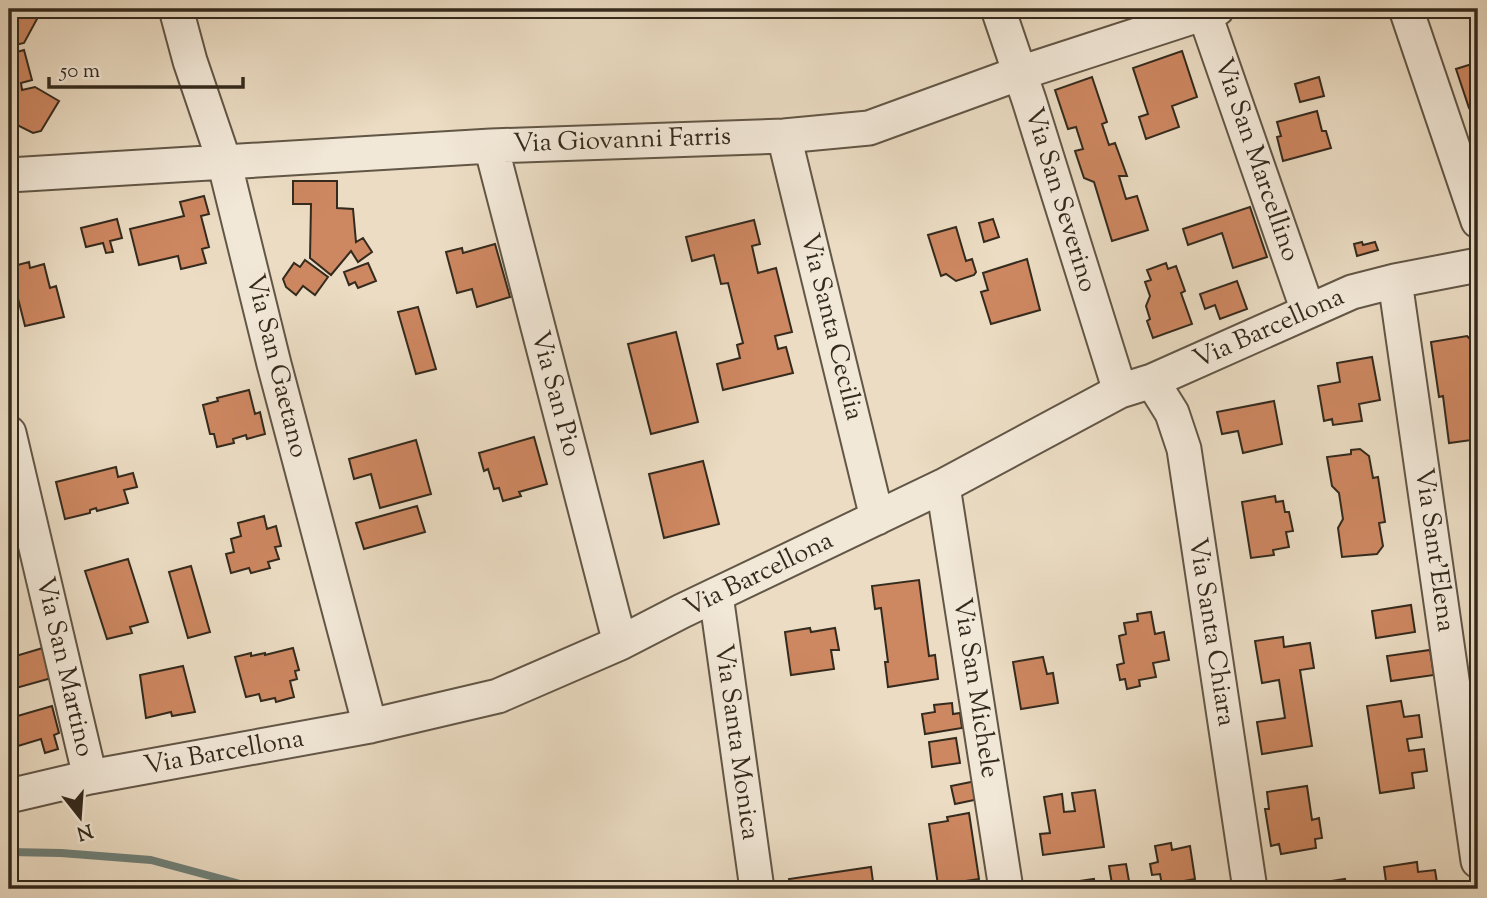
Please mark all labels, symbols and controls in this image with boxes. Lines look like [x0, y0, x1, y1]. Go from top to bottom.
scale bar [49, 46, 243, 90]
street label: Via San Marcellino [1204, 53, 1308, 267]
text: 50 m [59, 57, 100, 87]
street label: Via San Severino [1014, 103, 1106, 297]
street label: Via Giovanni Farris [512, 119, 732, 163]
street label: Via Santa Cecilia [790, 230, 872, 424]
street label: Via San Gaetano [235, 270, 317, 462]
street label: Via Barcellona [1188, 279, 1350, 379]
street label: Via San Pio [520, 327, 590, 461]
street label: Via Sant'Elena [1404, 466, 1464, 634]
street label: Via Barcellona [678, 523, 840, 627]
street label: Via Santa Chiara [1178, 535, 1244, 729]
street label: Via San Martino [25, 573, 103, 761]
street label: Via San Michele [943, 595, 1007, 781]
street label: Via Santa Monica [704, 642, 768, 842]
street label: Via Barcellona [141, 721, 307, 785]
north arrow [46, 782, 116, 852]
text: N [73, 816, 95, 846]

